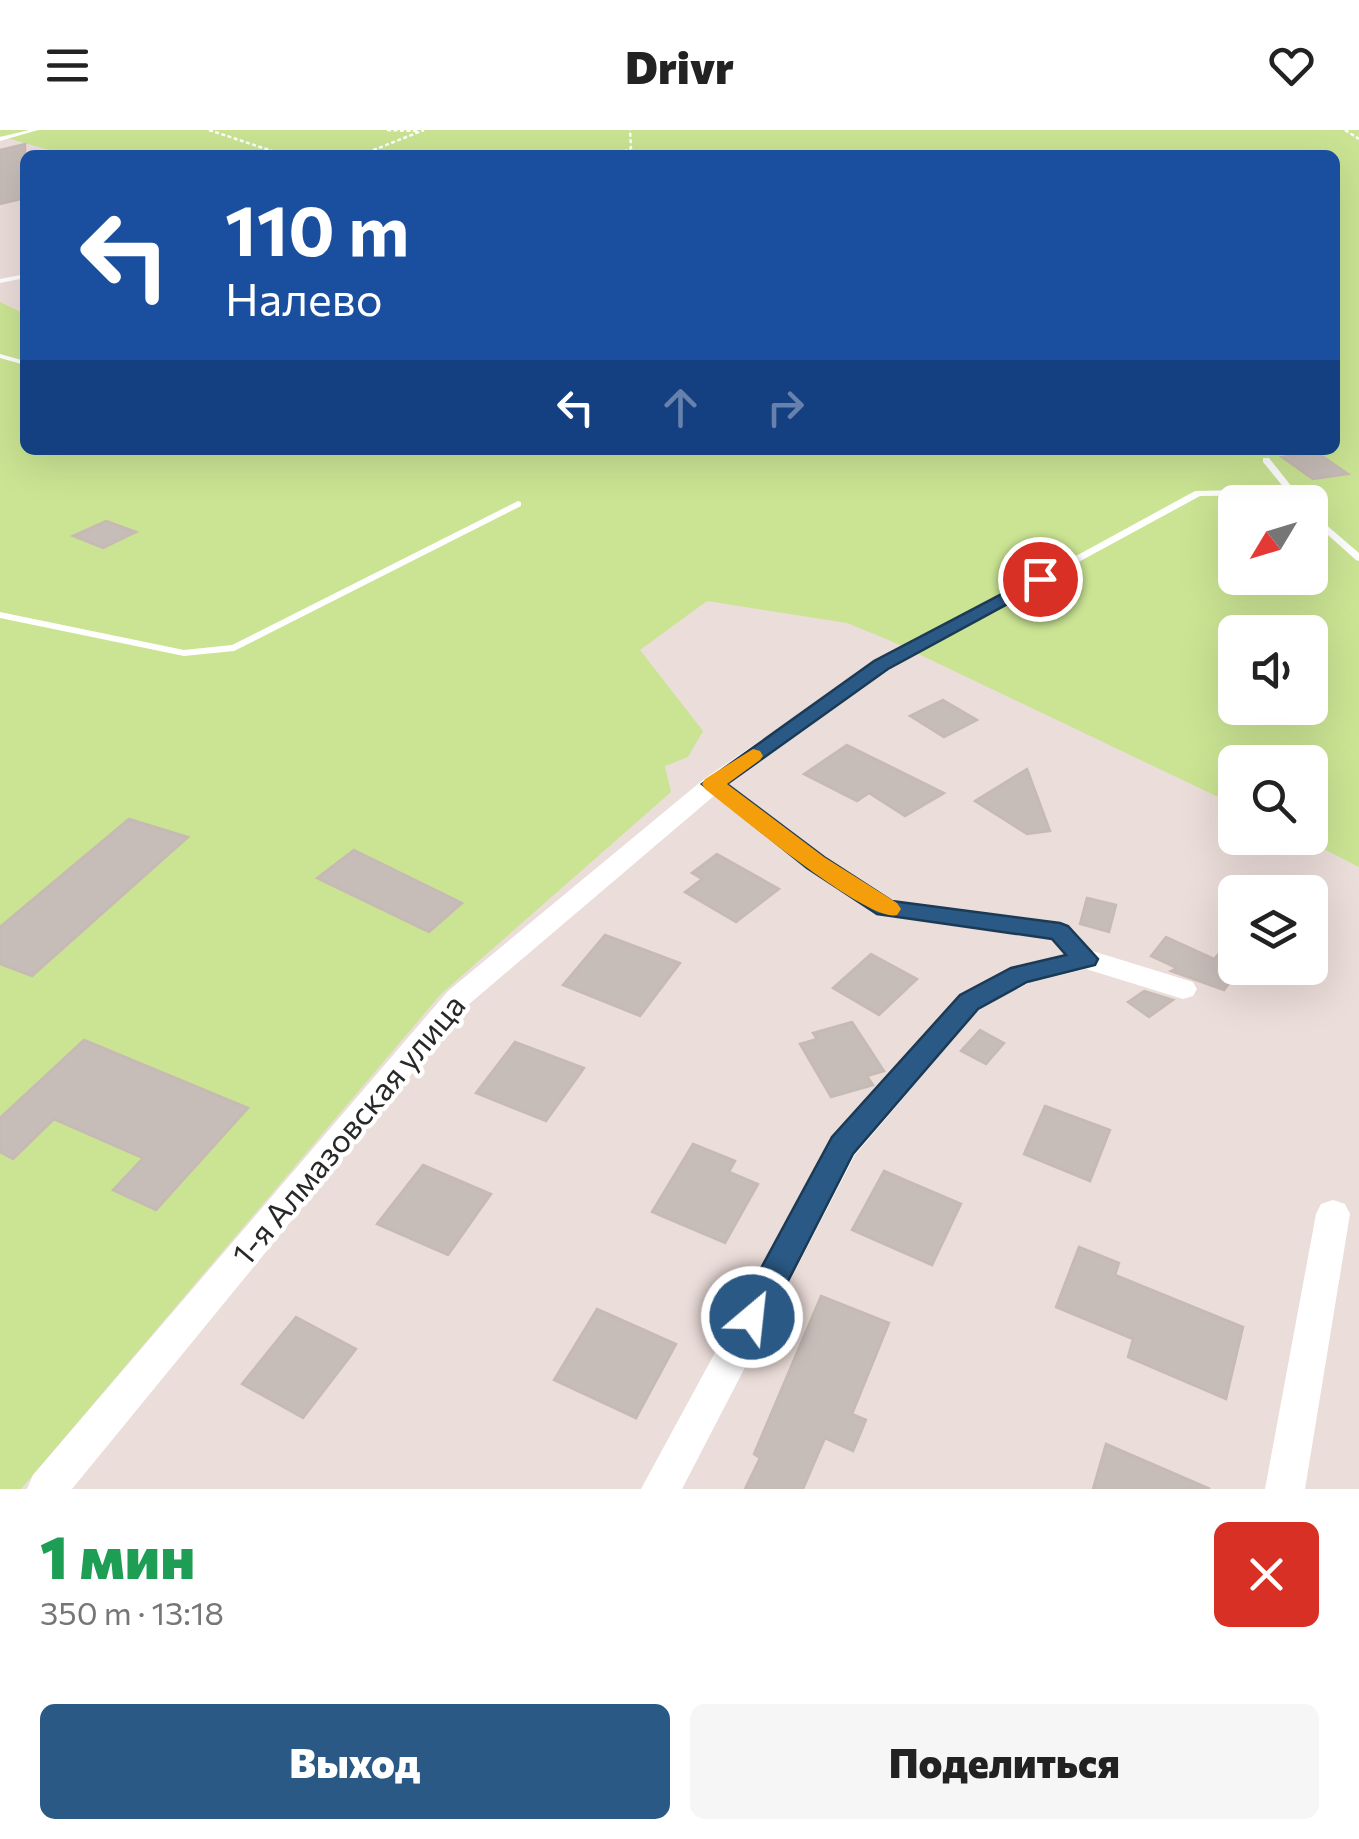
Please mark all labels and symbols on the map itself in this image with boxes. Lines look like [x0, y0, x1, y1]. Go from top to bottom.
north arrow [1218, 485, 1328, 595]
pin [998, 537, 1083, 622]
street label: 1-я Алмазовская улица [222, 985, 473, 1272]
position arrow [700, 1265, 804, 1369]

